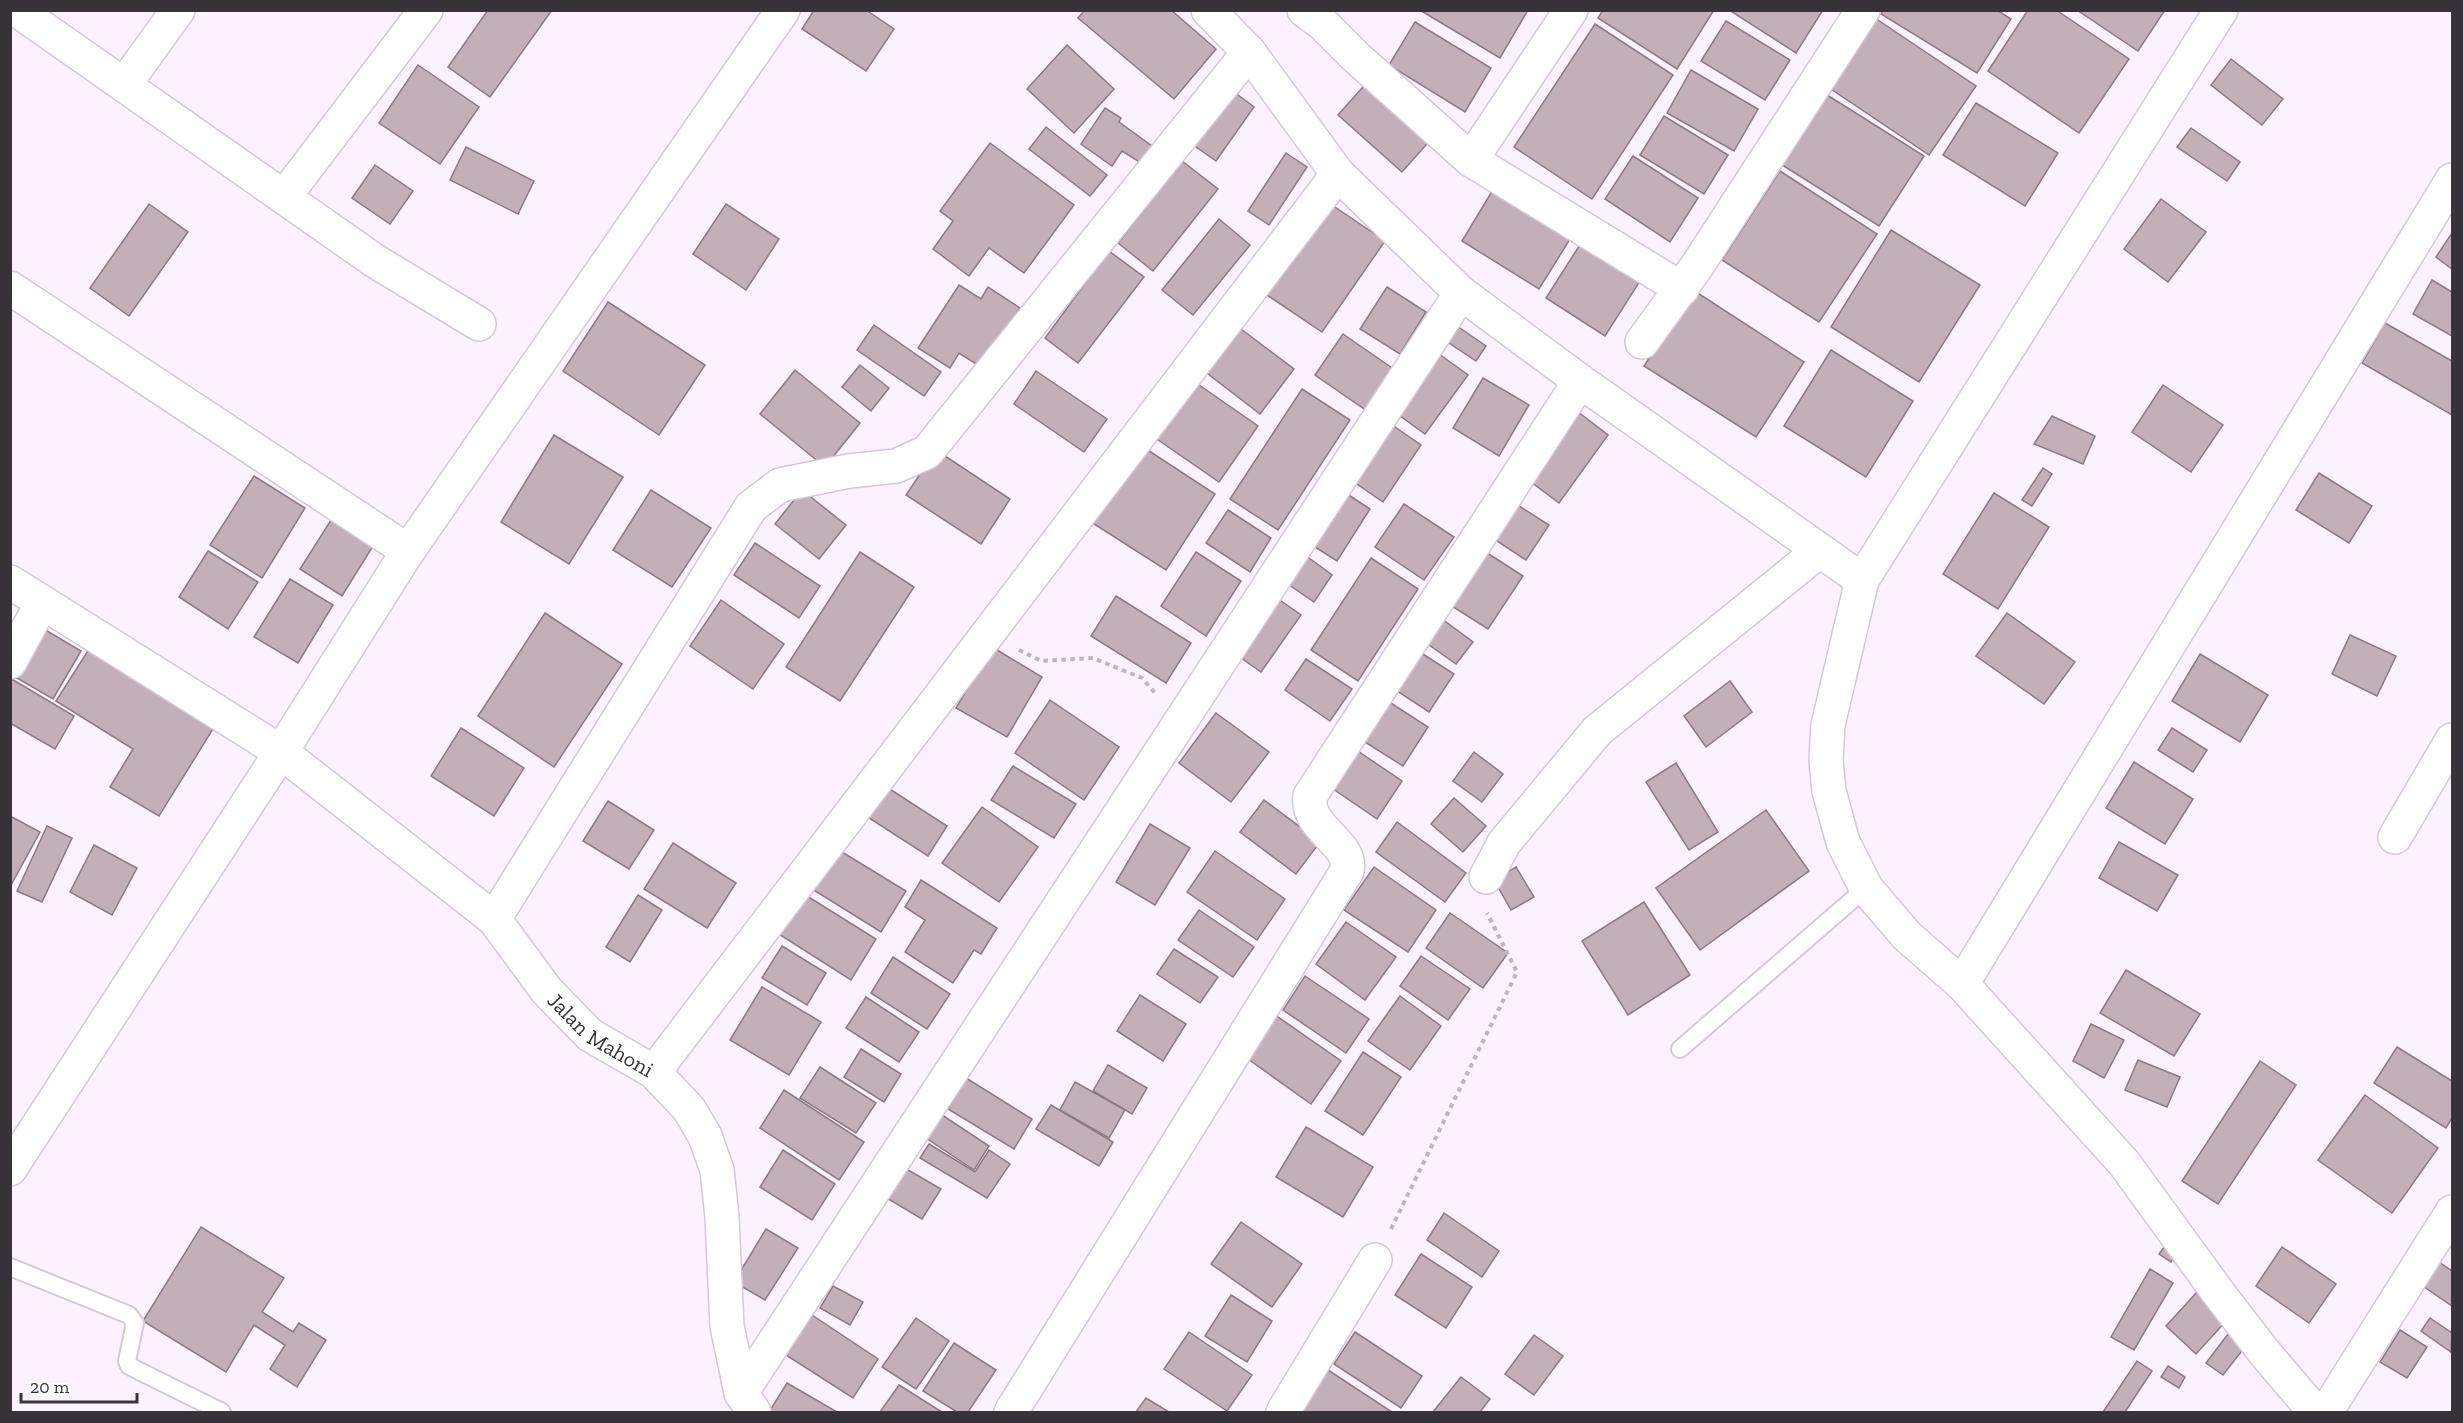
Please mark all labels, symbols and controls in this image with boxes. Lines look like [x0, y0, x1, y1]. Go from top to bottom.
street label: Jalan Mahoni [542, 987, 659, 1083]
scale bar [21, 1366, 136, 1404]
text: 20 m [30, 1376, 70, 1398]

